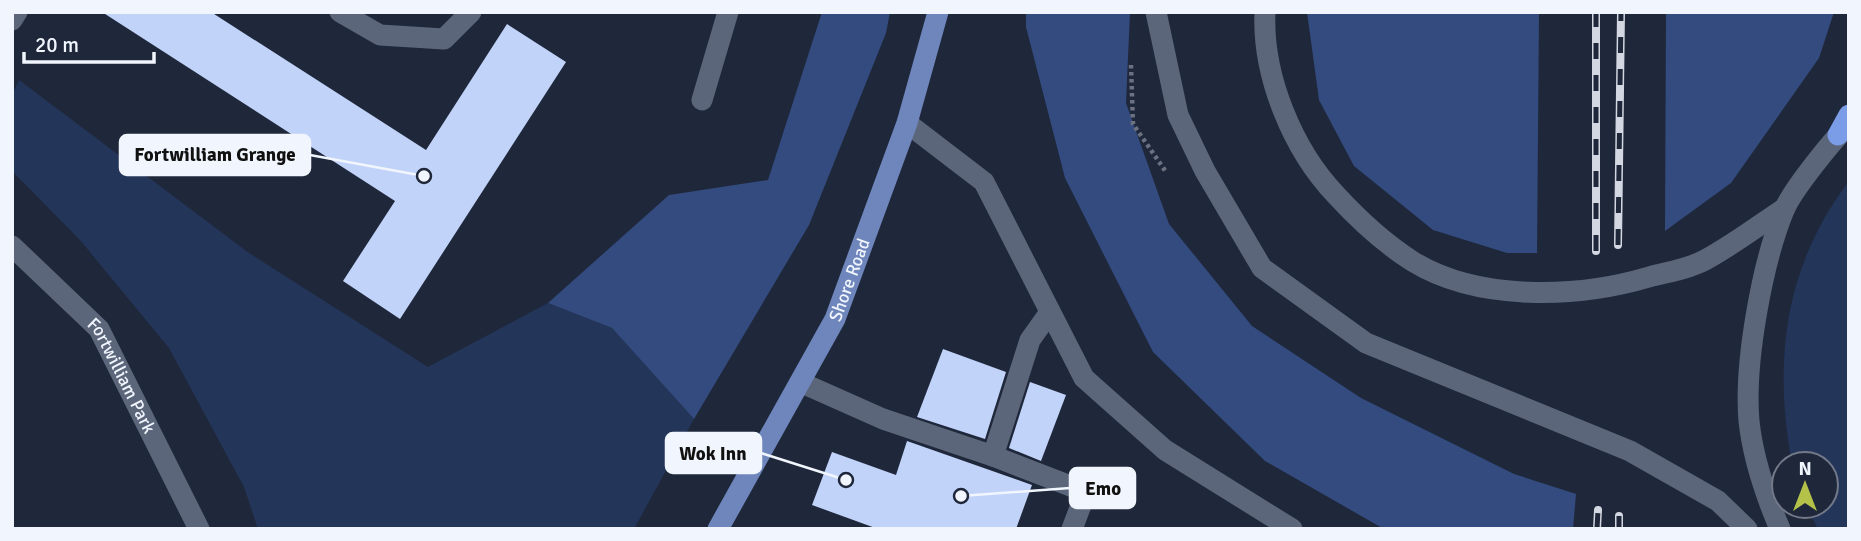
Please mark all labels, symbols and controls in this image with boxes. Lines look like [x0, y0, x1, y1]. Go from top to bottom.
scale bar [24, 21, 154, 65]
text: 20 m [35, 32, 79, 58]
callout: Fortwilliam Grange [120, 135, 310, 175]
text: Fortwilliam Grange [134, 143, 296, 167]
street label: Shore Road [824, 235, 875, 325]
street label: Fortwilliam Park [83, 313, 160, 437]
callout: Wok Inn [666, 433, 761, 473]
text: Wok Inn [679, 442, 747, 466]
north arrow [1770, 450, 1840, 520]
text: N [1798, 457, 1812, 481]
callout: Emo [1070, 468, 1135, 508]
text: Emo [1085, 477, 1121, 501]

